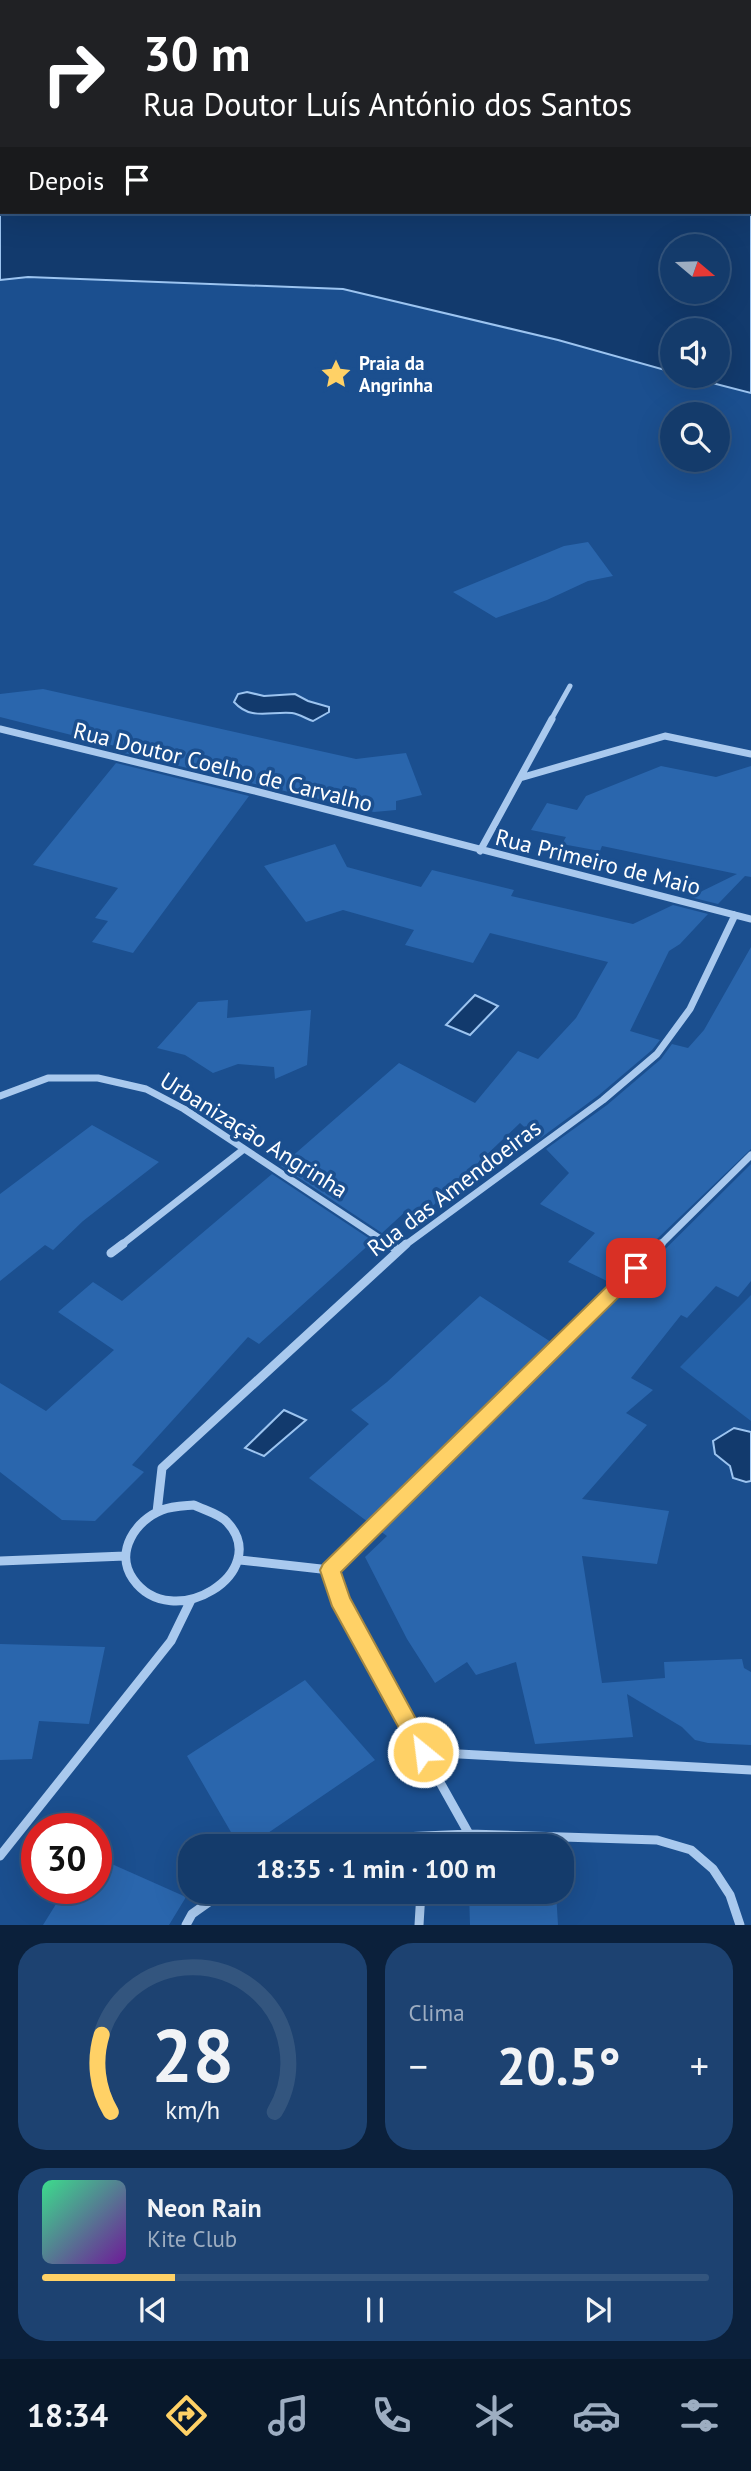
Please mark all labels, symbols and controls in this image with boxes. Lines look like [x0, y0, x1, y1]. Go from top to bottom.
text: 30 m [143, 21, 250, 85]
icon: right [28, 28, 119, 119]
text: Rua Doutor Luís António dos Santos [143, 83, 632, 125]
icon: arrive [118, 161, 156, 199]
text: Depois [28, 164, 104, 197]
north arrow [660, 234, 730, 304]
map controls [660, 234, 730, 472]
button: sound [660, 318, 730, 388]
place label: Praia da Angrinha [359, 351, 433, 397]
place icon: Praia da Angrinha [319, 357, 353, 391]
button: search [660, 402, 730, 472]
street label: Rua Doutor Coelho de Carvalho [70, 715, 376, 818]
street label: Rua Primeiro de Maio [492, 822, 704, 901]
street label: Urbanização Angrinha [155, 1065, 353, 1204]
street label: Rua das Amendoeiras [361, 1113, 546, 1262]
pin [606, 1238, 666, 1298]
icon: arrive [617, 1249, 655, 1287]
position arrow [386, 1715, 460, 1789]
speed limit sign: 30 [21, 1813, 112, 1904]
text: 18:35 · 1 min · 100 m [256, 1852, 496, 1885]
text: Clima [409, 1998, 465, 2027]
text: 28 [151, 2009, 234, 2103]
text: 20.5° [497, 2032, 621, 2099]
text: − [409, 2041, 428, 2090]
text: + [690, 2041, 709, 2090]
text: km/h [165, 2094, 220, 2126]
text: Neon Rain [147, 2191, 262, 2224]
text: Kite Club [147, 2224, 237, 2253]
icon: previous [134, 2291, 172, 2329]
icon: pause [356, 2291, 394, 2329]
icon: next [579, 2291, 617, 2329]
icon: directions [162, 2391, 211, 2440]
icon: music [264, 2391, 313, 2440]
icon: phone [367, 2391, 416, 2440]
icon: climate [470, 2391, 519, 2440]
icon: car [572, 2391, 621, 2440]
icon: filters [675, 2391, 724, 2440]
text: 18:34 [27, 2394, 108, 2436]

